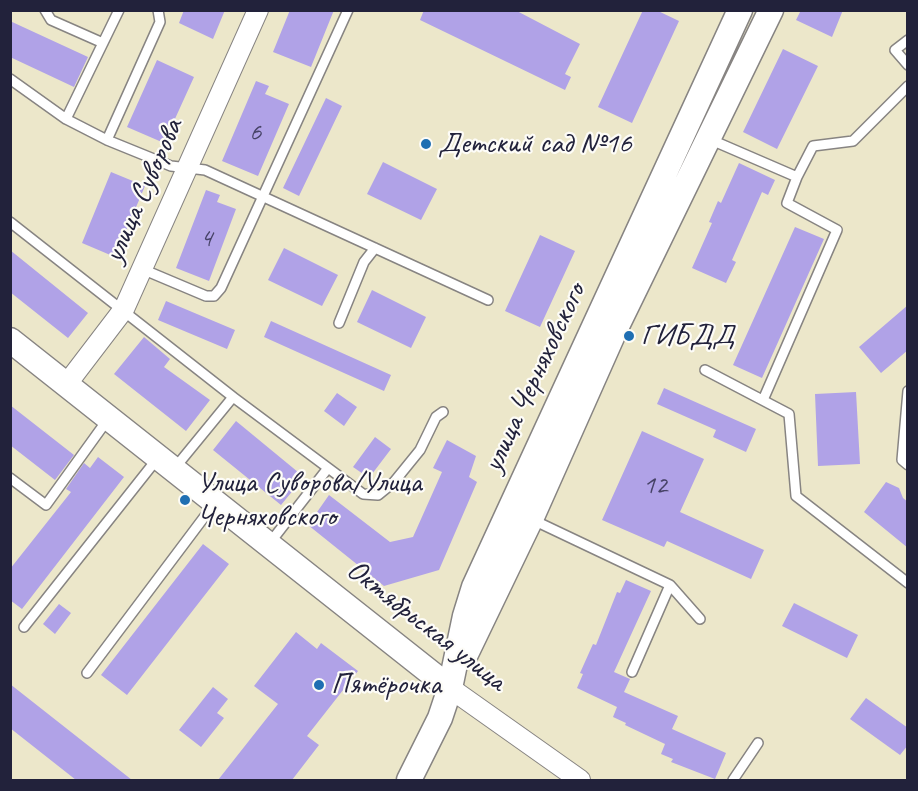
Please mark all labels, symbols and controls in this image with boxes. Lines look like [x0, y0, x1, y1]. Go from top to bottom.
street label: улица Суворова [96, 114, 192, 268]
house number: 6 [249, 117, 261, 149]
place label: Детский сад №16 [438, 126, 632, 162]
marker: Детский сад №16 [419, 137, 433, 151]
house number: 4 [200, 223, 212, 255]
street label: улица Черняховского [476, 278, 594, 478]
place label: ГИБДД [641, 318, 734, 354]
marker: ГИБДД [622, 329, 636, 343]
place label: Улица Суворова/Улица Черняховского [197, 465, 421, 536]
house number: 12 [643, 470, 667, 502]
marker: Улица Суворова/Улица Черняховского [178, 493, 192, 507]
street label: Октябрьская улица [339, 552, 513, 700]
place label: Пятёрочка [331, 667, 441, 703]
marker: Пятёрочка [312, 678, 326, 692]

